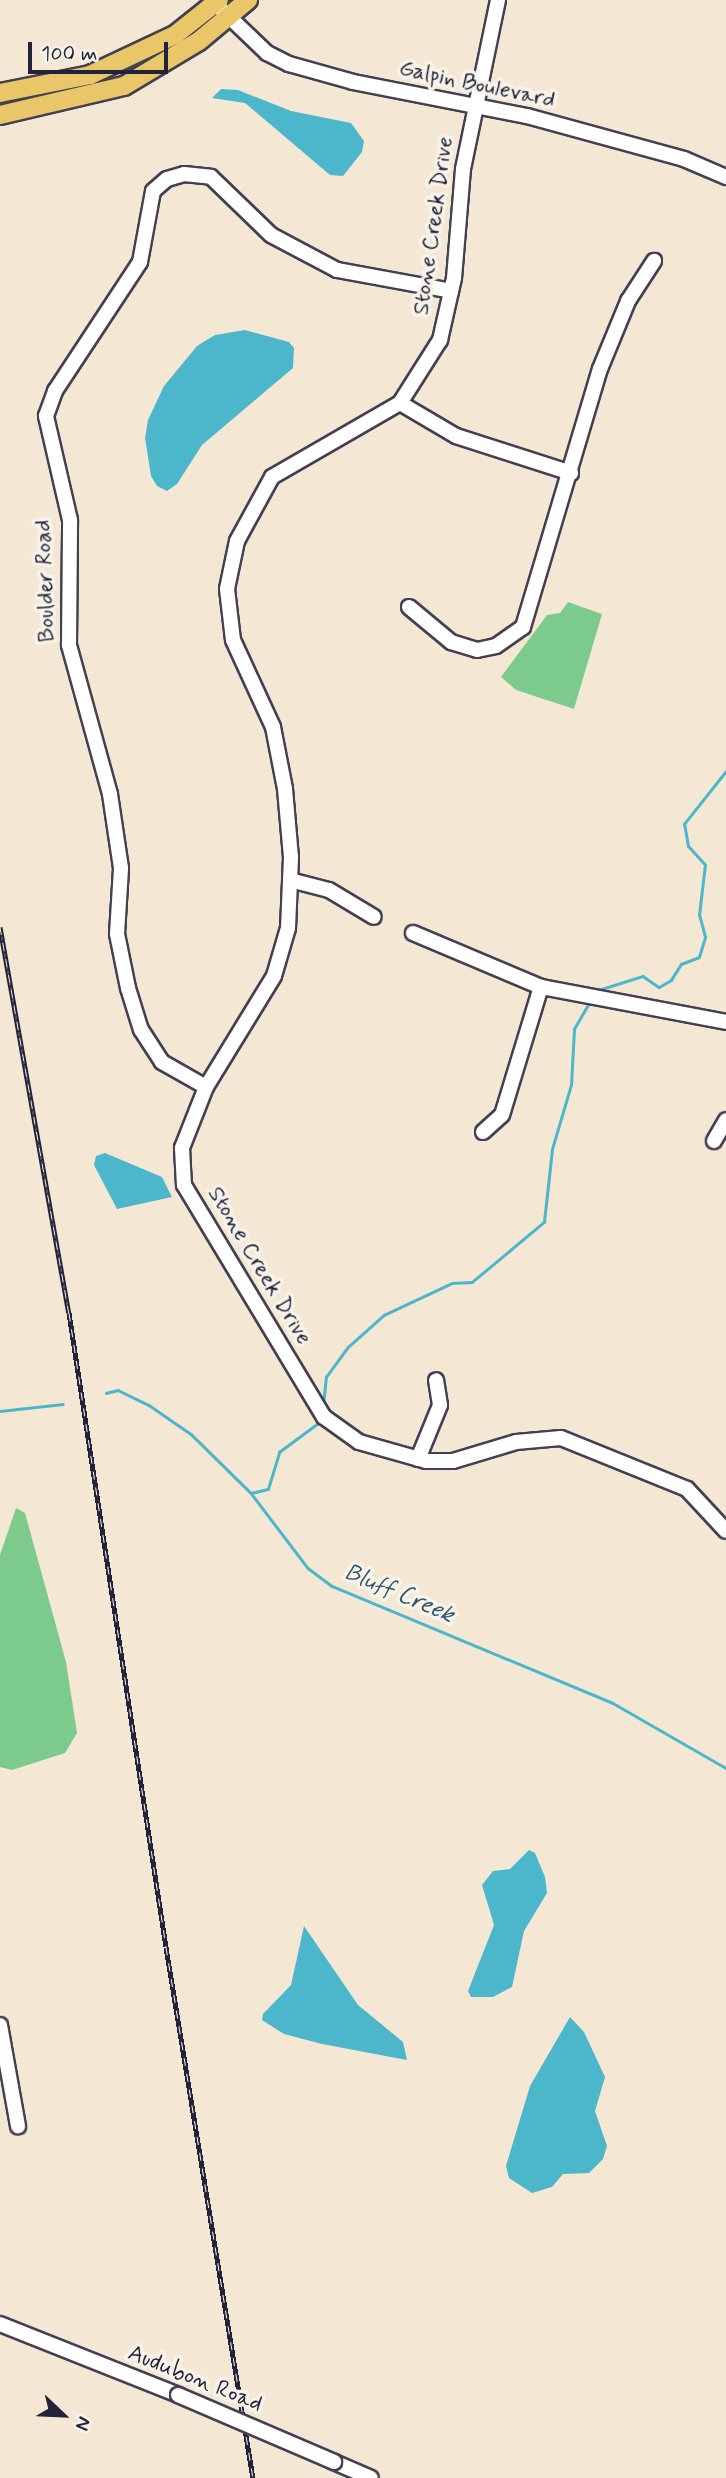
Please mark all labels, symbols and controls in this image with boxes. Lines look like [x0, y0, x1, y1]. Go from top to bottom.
scale bar [32, 28, 172, 72]
text: 100 m [41, 40, 97, 68]
street label: Galpin Boulevard [398, 55, 556, 115]
street label: Stone Creek Drive [408, 135, 460, 317]
street label: Boulder Road [30, 519, 62, 643]
street label: Stone Creek Drive [201, 1182, 317, 1350]
water label: Bluff Creek [339, 1558, 459, 1630]
street label: Audubon Road [125, 2340, 265, 2418]
north arrow [28, 2380, 98, 2450]
text: N [69, 2413, 97, 2434]

